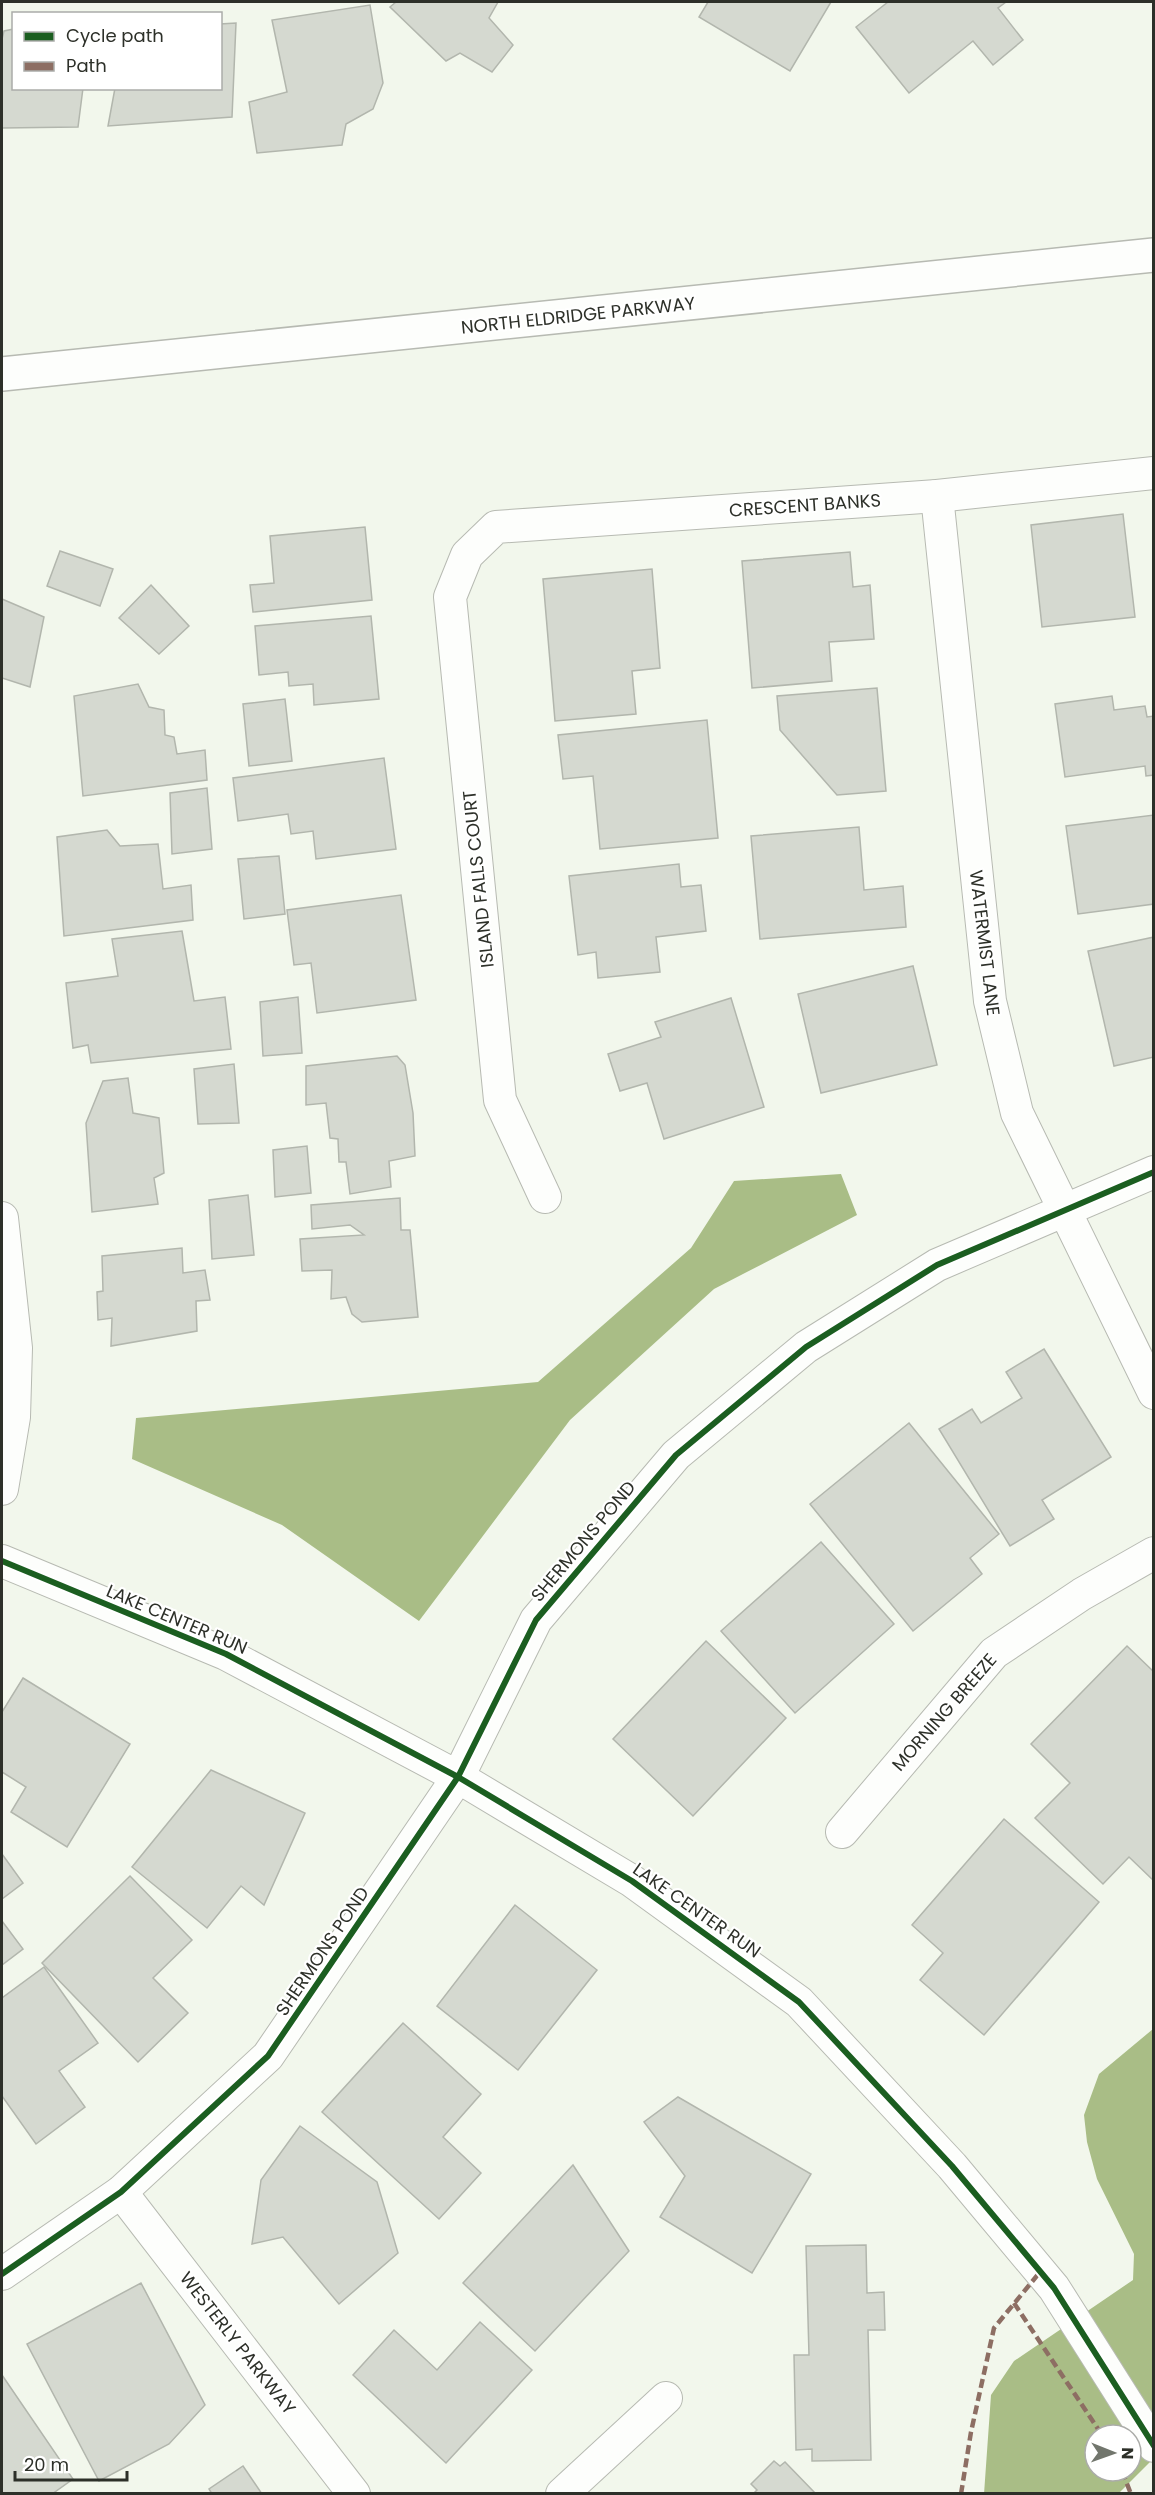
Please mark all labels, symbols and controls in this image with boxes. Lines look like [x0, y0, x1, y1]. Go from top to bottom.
legend [12, 12, 222, 90]
text: Cycle path [66, 23, 164, 48]
text: Path [66, 53, 107, 78]
street label: NORTH ELDRIDGE PARKWAY [460, 290, 697, 340]
street label: CRESCENT BANKS [728, 487, 882, 523]
street label: ISLAND FALLS COURT [456, 789, 500, 969]
street label: WATERMIST LANE [964, 869, 1006, 1017]
street label: SHERMONS POND [525, 1475, 641, 1607]
street label: LAKE CENTER RUN [103, 1578, 251, 1660]
street label: MORNING BREEZE [886, 1648, 1002, 1776]
street label: LAKE CENTER RUN [628, 1856, 766, 1964]
street label: SHERMONS POND [269, 1881, 375, 2021]
street label: WESTERLY PARKWAY [174, 2266, 302, 2420]
north arrow [1083, 2423, 1143, 2483]
scale bar [15, 2444, 128, 2482]
text: N [1116, 2447, 1139, 2459]
text: 20 m [24, 2452, 69, 2477]

